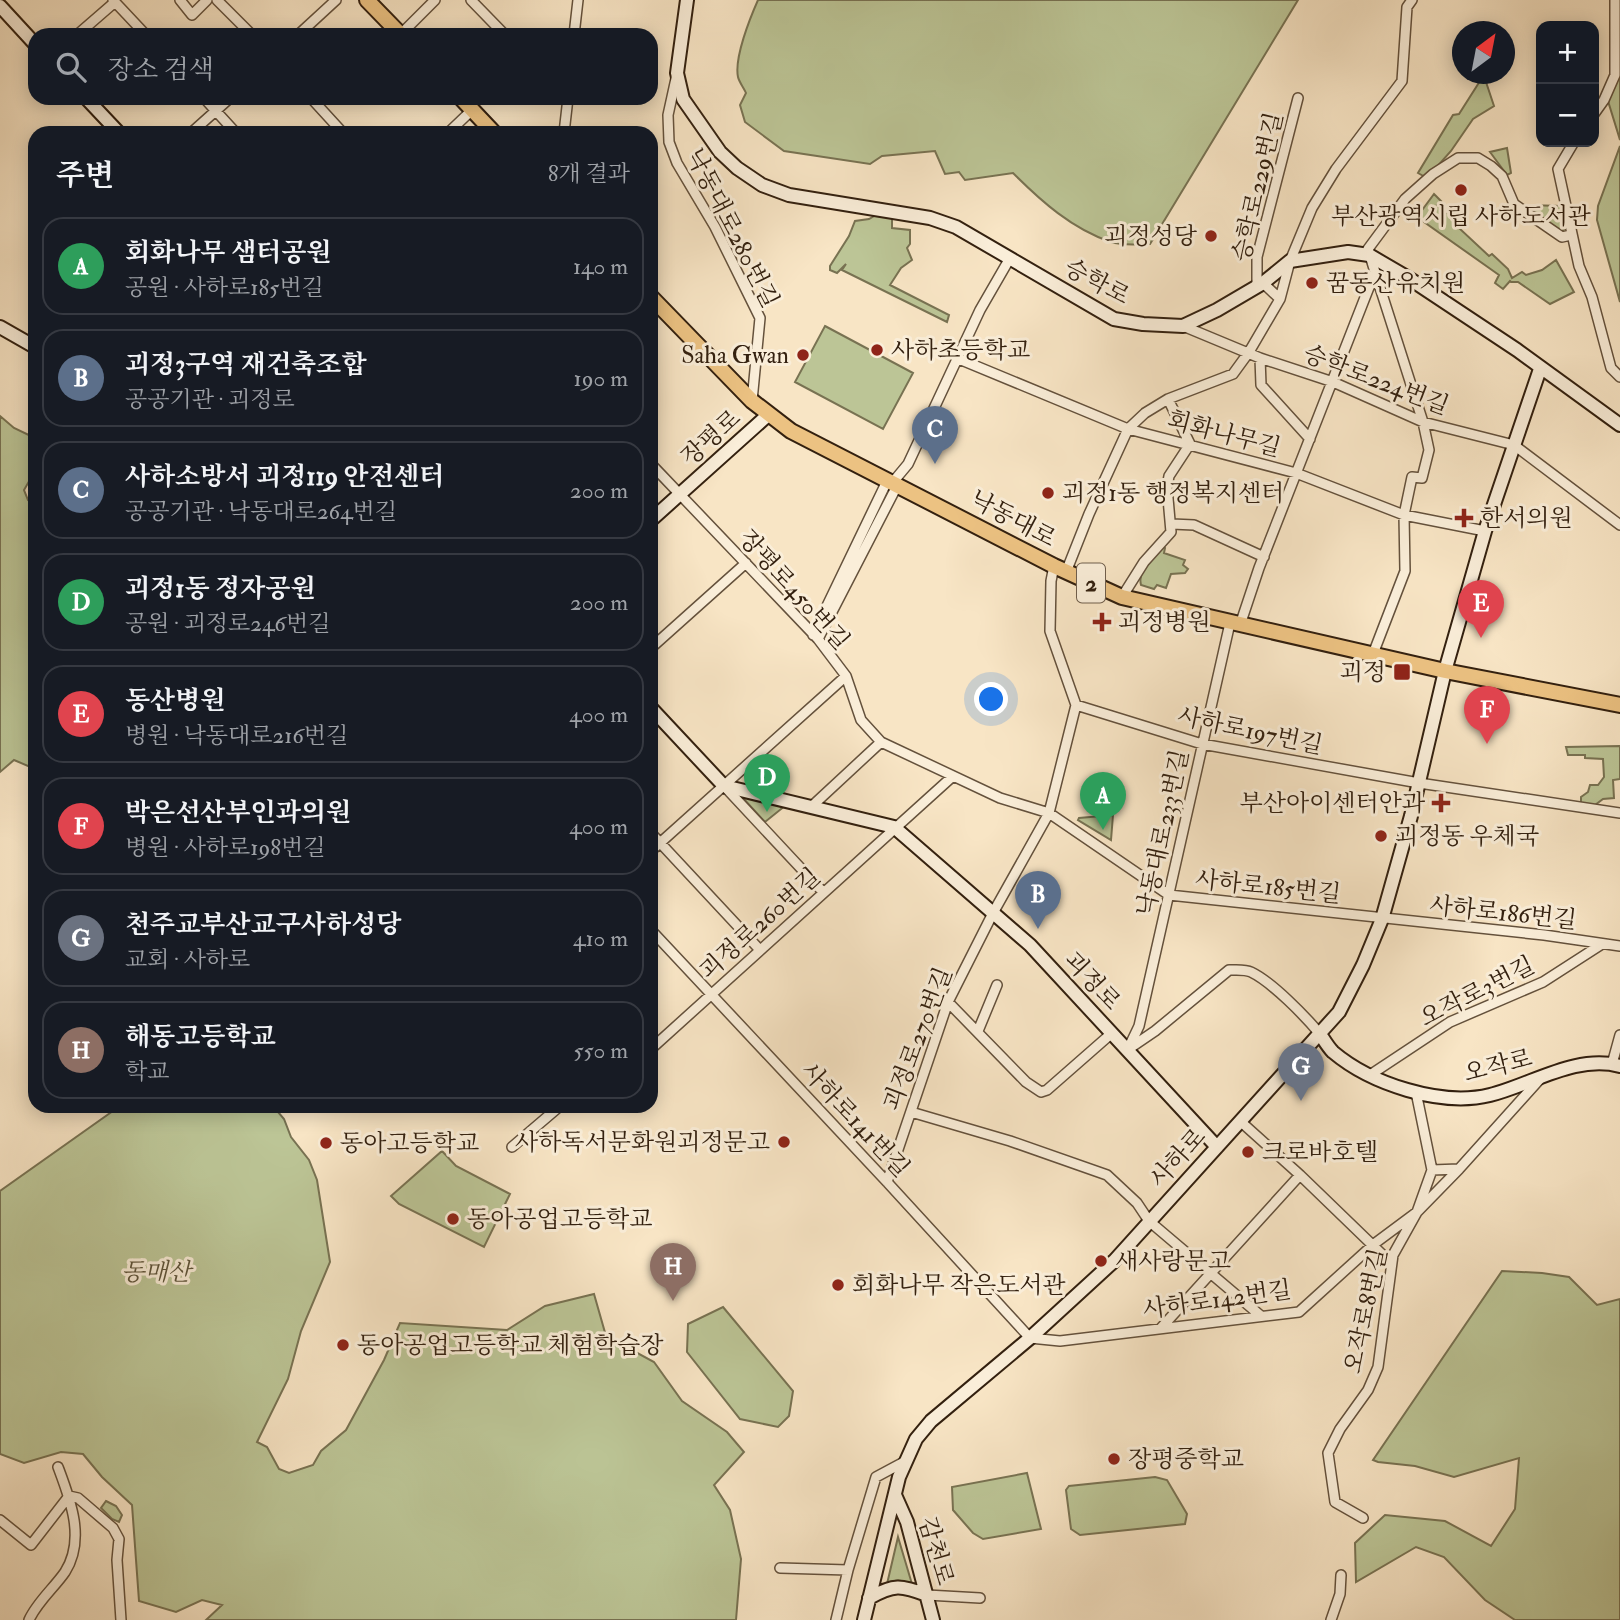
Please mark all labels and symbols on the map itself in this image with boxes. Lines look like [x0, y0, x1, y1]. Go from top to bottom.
north arrow [1452, 21, 1515, 84]
street label: 승학로229번길 [1226, 109, 1290, 265]
street label: 낙동대로280번길 [679, 143, 785, 313]
marker: 부산광역시립 사하도서관 [1453, 182, 1469, 198]
place label: 부산광역시립 사하도서관 [1331, 201, 1591, 232]
place label: 괴정성당 [1104, 221, 1198, 252]
marker: 괴정성당 [1203, 228, 1219, 244]
street label: 승학로 [1059, 252, 1135, 312]
place label: 꿈동산유치원 [1326, 268, 1465, 299]
marker: 꿈동산유치원 [1304, 275, 1320, 291]
place label: 사하초등학교 [891, 335, 1030, 366]
street label: 승학로224번길 [1299, 338, 1453, 422]
place label: Saha Gwan [681, 340, 789, 371]
marker: 사하초등학교 [869, 342, 885, 358]
marker: Saha Gwan [795, 347, 811, 363]
street label: 장평로 [675, 403, 747, 473]
street label: 회화나무길 [1164, 404, 1284, 464]
pin: C [912, 406, 958, 464]
place label: 괴정1동 행정복지센터 [1062, 478, 1284, 509]
street label: 낙동대로 [965, 484, 1061, 554]
marker: 괴정1동 행정복지센터 [1040, 485, 1056, 501]
place label: 한서의원 [1480, 503, 1573, 534]
marker: 한서의원 [1454, 508, 1474, 528]
street label: 장평로450번길 [732, 523, 856, 657]
road number: 2 [1077, 564, 1105, 603]
pin: E [1458, 580, 1504, 638]
place label: 괴정병원 [1118, 607, 1211, 638]
marker: 괴정병원 [1092, 612, 1112, 632]
place label: 괴정 [1340, 657, 1386, 688]
marker: 괴정 [1392, 662, 1412, 682]
your location [974, 682, 1008, 716]
pin: F [1464, 686, 1510, 744]
street label: 사하로197번길 [1175, 700, 1325, 762]
street label: 낙동대로233번길 [1130, 747, 1196, 919]
pin: D [744, 754, 790, 812]
pin: A [1080, 772, 1126, 830]
place label: 부산아이센터안과 [1240, 788, 1426, 819]
marker: 부산아이센터안과 [1431, 793, 1451, 813]
place label: 괴정동 우체국 [1395, 821, 1539, 852]
marker: 괴정동 우체국 [1373, 828, 1389, 844]
street label: 괴정로260번길 [693, 861, 827, 987]
street label: 사하로185번길 [1194, 864, 1342, 910]
pin: B [1015, 871, 1061, 929]
street label: 사하로186번길 [1428, 890, 1578, 936]
street label: 괴정로 [1057, 945, 1127, 1017]
street label: 오작로3번길 [1414, 950, 1540, 1034]
street label: 괴정로270번길 [876, 963, 960, 1115]
pin: G [1278, 1043, 1324, 1101]
street label: 오작로 [1461, 1043, 1535, 1089]
street label: 사하로141번길 [794, 1056, 916, 1184]
street label: 사하로 [1143, 1122, 1213, 1194]
place label: 사하독서문화원괴정문고 [515, 1127, 770, 1158]
place label: 동아고등학교 [340, 1128, 479, 1159]
marker: 사하독서문화원괴정문고 [776, 1134, 792, 1150]
marker: 동아고등학교 [318, 1135, 334, 1151]
place label: 크로바호텔 [1262, 1137, 1378, 1168]
marker: 크로바호텔 [1240, 1144, 1256, 1160]
place label: 동아공업고등학교 [467, 1204, 652, 1235]
marker: 동아공업고등학교 [445, 1211, 461, 1227]
pin: H [650, 1243, 696, 1301]
place label: 새사랑문고 [1115, 1246, 1231, 1277]
street label: 오작로8번길 [1338, 1246, 1394, 1376]
marker: 새사랑문고 [1093, 1253, 1109, 1269]
park label: 동매산 [121, 1257, 195, 1288]
place label: 회화나무 작은도서관 [852, 1270, 1066, 1301]
street label: 사하로142번길 [1141, 1274, 1293, 1326]
marker: 회화나무 작은도서관 [830, 1277, 846, 1293]
place label: 동아공업고등학교 체험학습장 [357, 1330, 664, 1361]
marker: 동아공업고등학교 체험학습장 [335, 1337, 351, 1353]
place label: 장평중학교 [1128, 1444, 1244, 1475]
marker: 장평중학교 [1106, 1451, 1122, 1467]
street label: 감천로 [912, 1513, 960, 1589]

